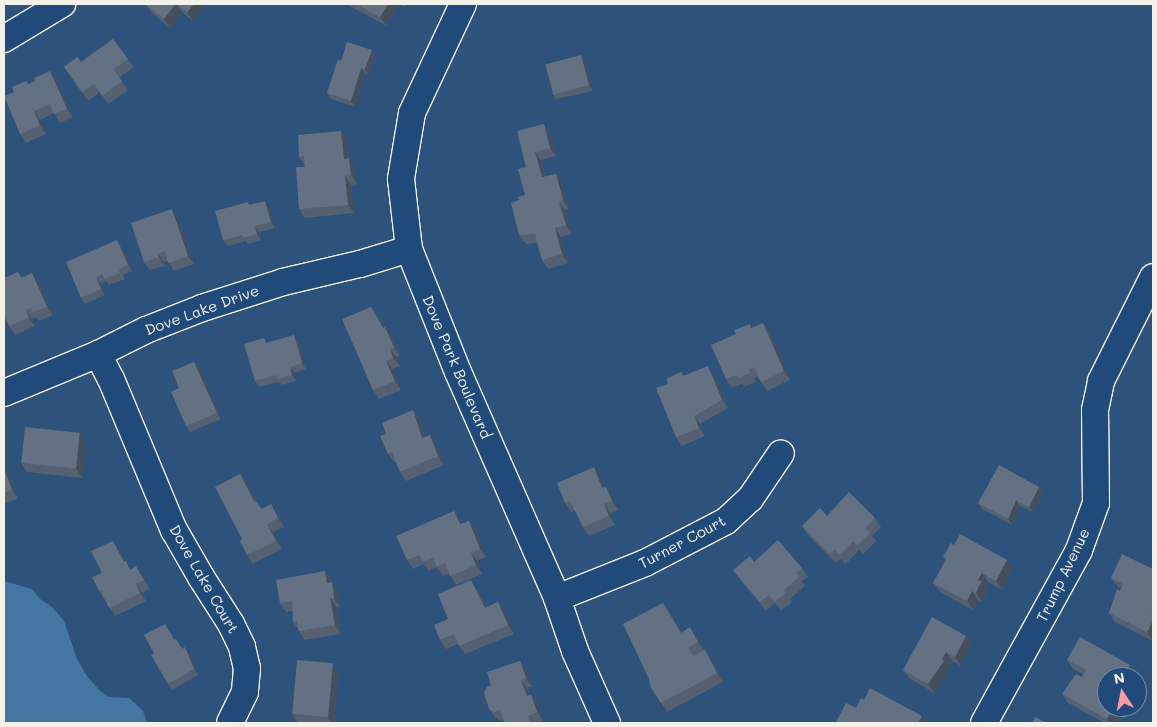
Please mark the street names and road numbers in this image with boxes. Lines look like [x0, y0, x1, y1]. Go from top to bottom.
street label: Dove Lake Drive [142, 281, 262, 339]
street label: Dove Park Boulevard [419, 293, 495, 441]
street label: Turner Court [635, 512, 729, 572]
street label: Dove Lake Court [166, 521, 242, 637]
street label: Trump Avenue [1033, 525, 1093, 625]

